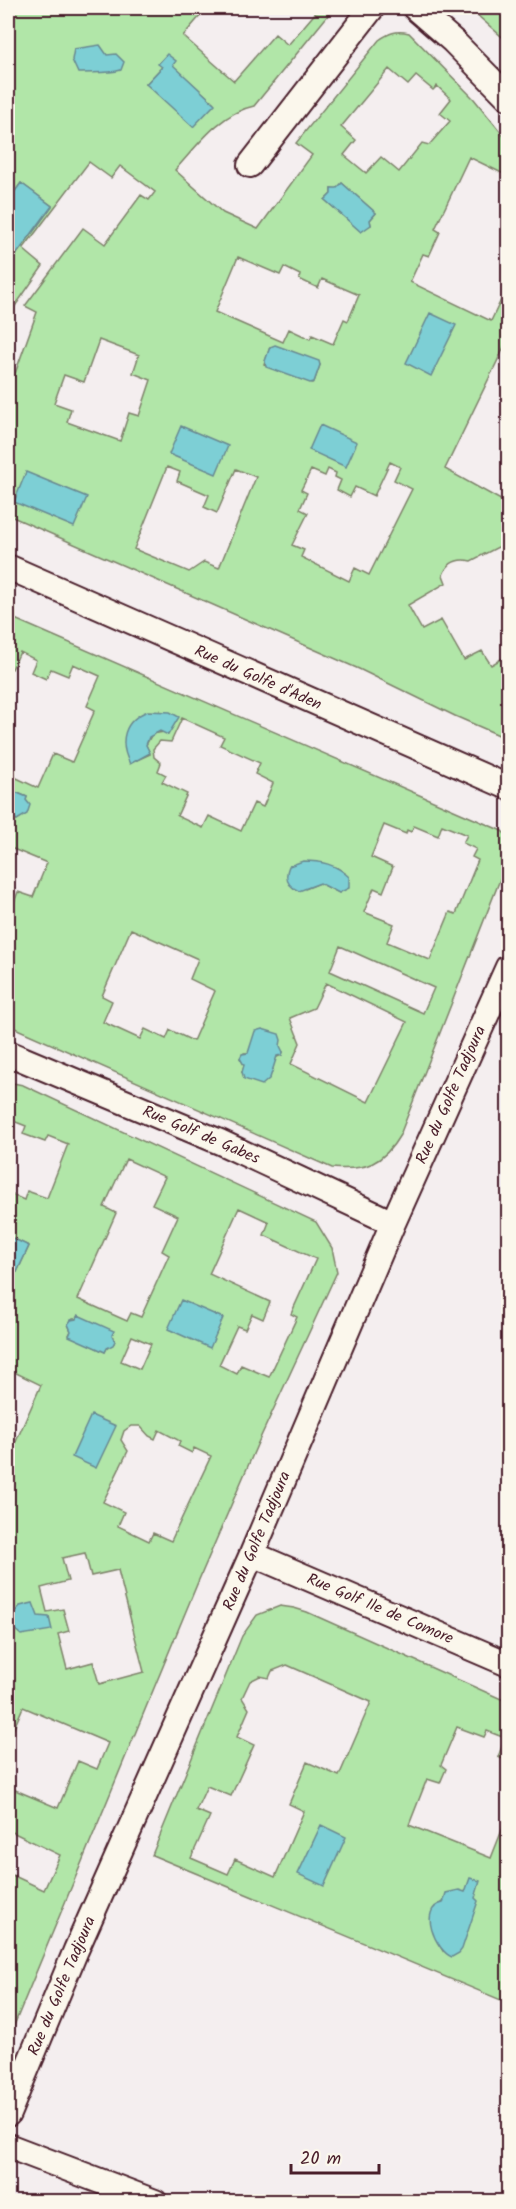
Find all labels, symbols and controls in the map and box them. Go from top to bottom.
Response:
street label: Rue du Golfe d'Aden [190,639,326,717]
street label: Rue du Golfe Tadjoura [409,1022,493,1168]
street label: Rue Golf de Gabes [138,1099,264,1171]
street label: Rue du Golfe Tadjoura [216,1467,298,1615]
street label: Rue Golf Ile de Comore [303,1567,457,1651]
street label: Rue du Golfe Tadjoura [21,1912,103,2060]
scale bar [291,2137,380,2175]
text: 20 m [300,2145,341,2174]

